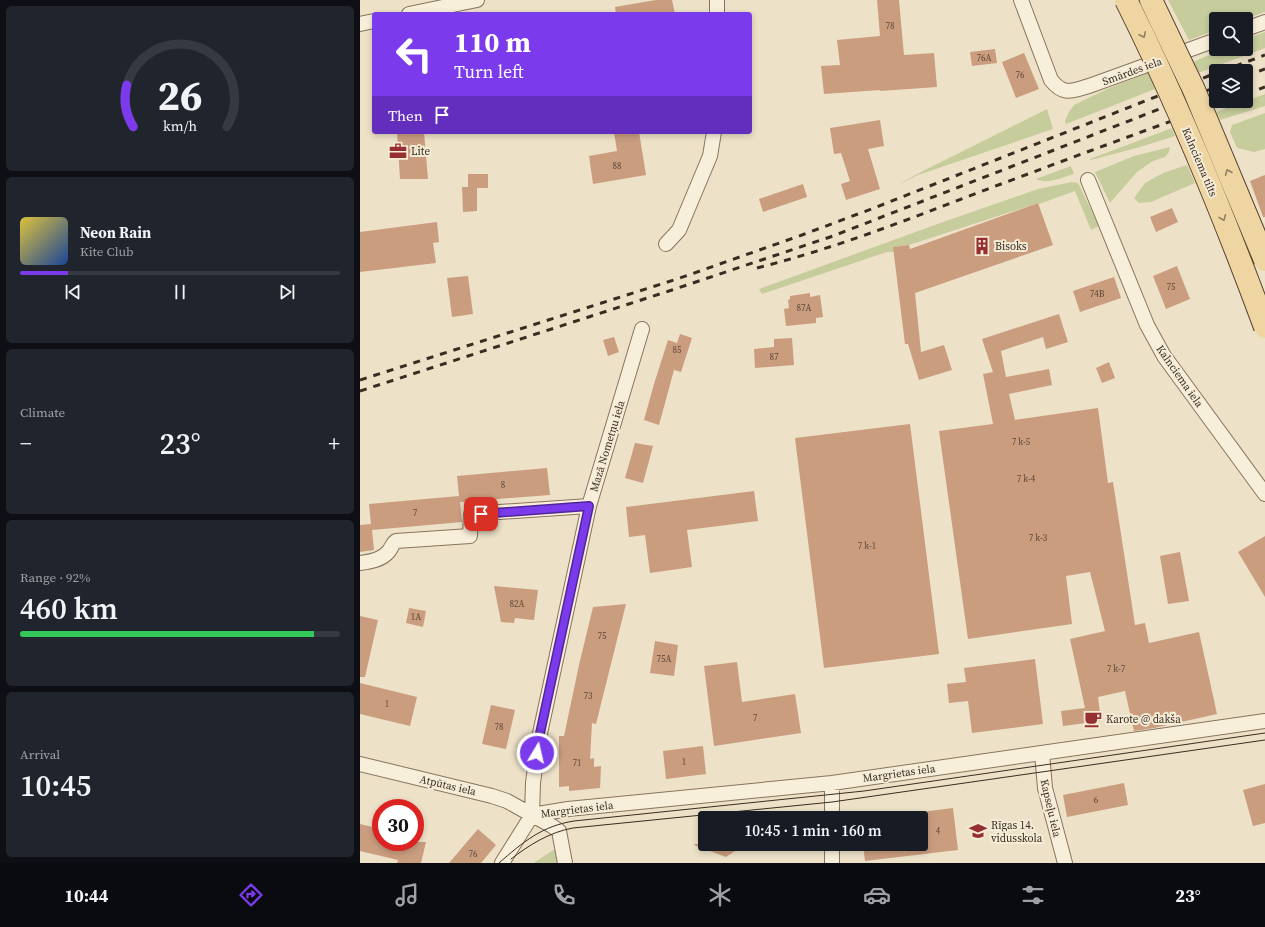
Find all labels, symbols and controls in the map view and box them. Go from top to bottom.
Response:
map controls [1209,12,1253,108]
button: search [1209,12,1253,56]
house number: 78 [885,20,895,32]
text: 110 m [454,23,531,61]
icon: left [388,28,440,80]
one-way arrow [1138,31,1146,38]
house number: 76A [977,52,992,64]
street label: Smārdes iela [1100,54,1164,89]
text: Turn left [454,59,524,84]
button: layers [1209,64,1253,108]
text: 26 [157,67,203,124]
house number: 76 [1015,69,1025,81]
icon: arrive [431,104,453,126]
text: Then [388,105,423,126]
text: km/h [163,115,197,135]
street label: Kalnciema tilts [1178,125,1221,199]
office icon: Lite [388,141,408,161]
place label: Lite [411,144,430,159]
house number: 88 [612,160,622,172]
one-way arrow [1225,169,1233,176]
one-way arrow [1219,215,1227,222]
text: Neon Rain [80,222,151,243]
building icon: Bisoks [972,236,992,256]
place label: Bisoks [995,239,1027,254]
text: Kite Club [80,243,133,260]
icon: previous [62,281,84,303]
icon: pause [169,281,191,303]
icon: next [276,281,298,303]
house number: 75 [1166,281,1176,293]
house number: 74B [1090,288,1105,300]
house number: 87A [797,302,812,314]
street label: Kalnciema iela [1153,342,1207,411]
house number: 85 [672,344,682,356]
house number: 87 [769,351,779,363]
street label: Mazā Nometņu iela [586,398,629,494]
text: Climate [20,404,65,421]
text: 23° [159,423,201,464]
text: − [20,428,32,458]
text: + [328,428,340,458]
house number: 7 k-5 [1012,436,1031,448]
house number: 7 k-4 [1017,473,1036,485]
house number: 8 [501,479,506,491]
pin [464,497,498,531]
icon: arrive [470,503,492,525]
house number: 7 [413,507,418,519]
house number: 7 k-3 [1029,532,1048,544]
house number: 7 k-1 [858,540,876,552]
text: Range · 92% [20,569,91,586]
text: 460 km [20,588,118,629]
house number: 82A [510,598,525,610]
house number: 1A [411,611,421,623]
house number: 75 [597,630,607,642]
house number: 75A [657,653,672,665]
house number: 7 k-7 [1107,663,1126,675]
house number: 73 [583,690,593,702]
house number: 1 [385,698,389,710]
cafe icon: Karote @ dakša [1083,709,1103,729]
house number: 7 [753,712,758,724]
place label: Karote @ dakša [1106,712,1181,727]
house number: 78 [494,721,504,733]
position arrow [516,732,558,774]
text: Arrival [20,746,60,763]
house number: 1 [682,756,686,768]
house number: 71 [572,757,582,769]
street label: Margrietas iela [862,761,937,786]
text: 10:45 [20,765,91,806]
street label: Atpūtas iela [418,772,478,799]
street label: Kapseļu iela [1037,778,1065,839]
house number: 6 [1094,794,1099,806]
street label: Margrietas iela [540,798,615,821]
speed limit sign: 30 [372,799,424,851]
place label: Rīgas 14. vidusskola [991,818,1043,846]
text: 10:45 · 1 min · 160 m [745,820,881,841]
school or university icon: Rīgas 14. vidusskola [968,821,988,841]
house number: 4 [936,825,941,837]
house number: 76 [468,848,478,860]
icon: directions [237,881,265,909]
icon: music [393,881,421,909]
icon: phone [550,881,578,909]
icon: climate [706,881,734,909]
icon: car [863,881,891,909]
icon: filters [1019,881,1047,909]
text: 10:44 [64,883,109,908]
text: 23° [1175,883,1201,908]

